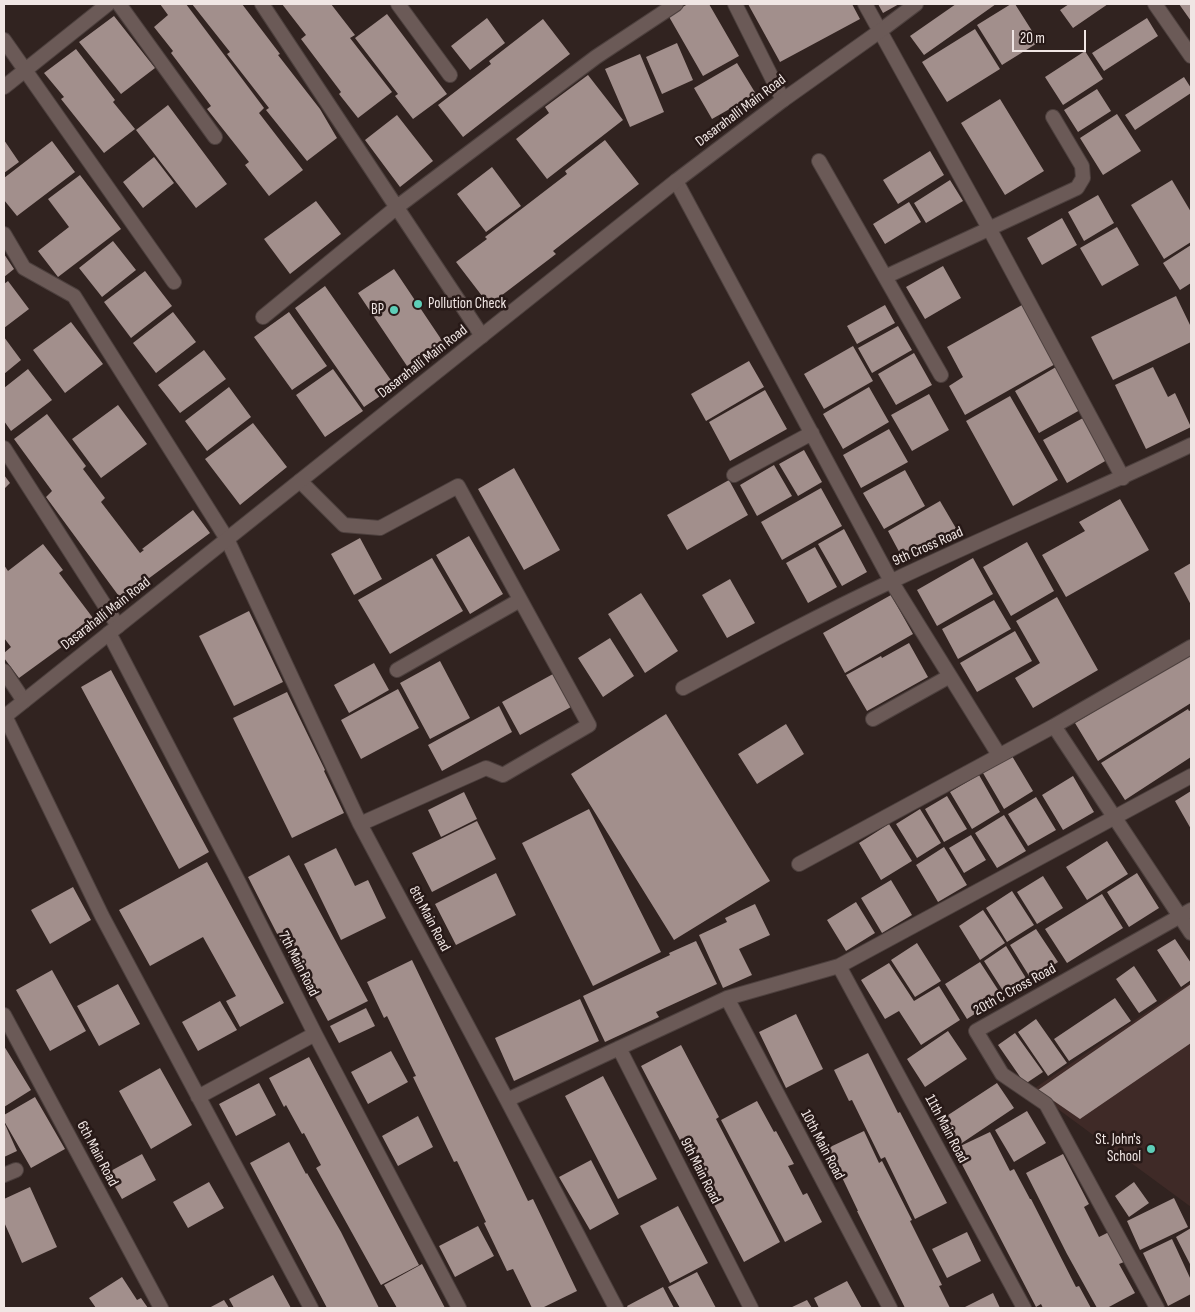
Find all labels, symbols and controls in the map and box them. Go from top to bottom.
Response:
scale bar [1015,20,1089,52]
text: 20 m [1020,29,1045,48]
street label: Dasarahalli Main Road [692,71,790,151]
place label: Pollution Check [428,295,506,313]
marker: Pollution Check [412,298,424,310]
place label: BP [371,301,384,319]
marker: BP [388,304,400,316]
street label: Dasarahalli Main Road [375,322,471,402]
street label: 9th Cross Road [890,523,966,571]
street label: Dasarahalli Main Road [58,574,154,654]
street label: 8th Main Road [404,883,454,955]
street label: 7th Main Road [274,928,322,1000]
street label: 20th C Cross Road [971,960,1059,1020]
street label: 11th Main Road [920,1092,972,1166]
street label: 10th Main Road [796,1107,848,1183]
street label: 6th Main Road [72,1118,122,1190]
place label: St. John's School [1095,1131,1141,1166]
street label: 9th Main Road [676,1135,724,1207]
marker: St. John's School [1145,1143,1157,1155]

